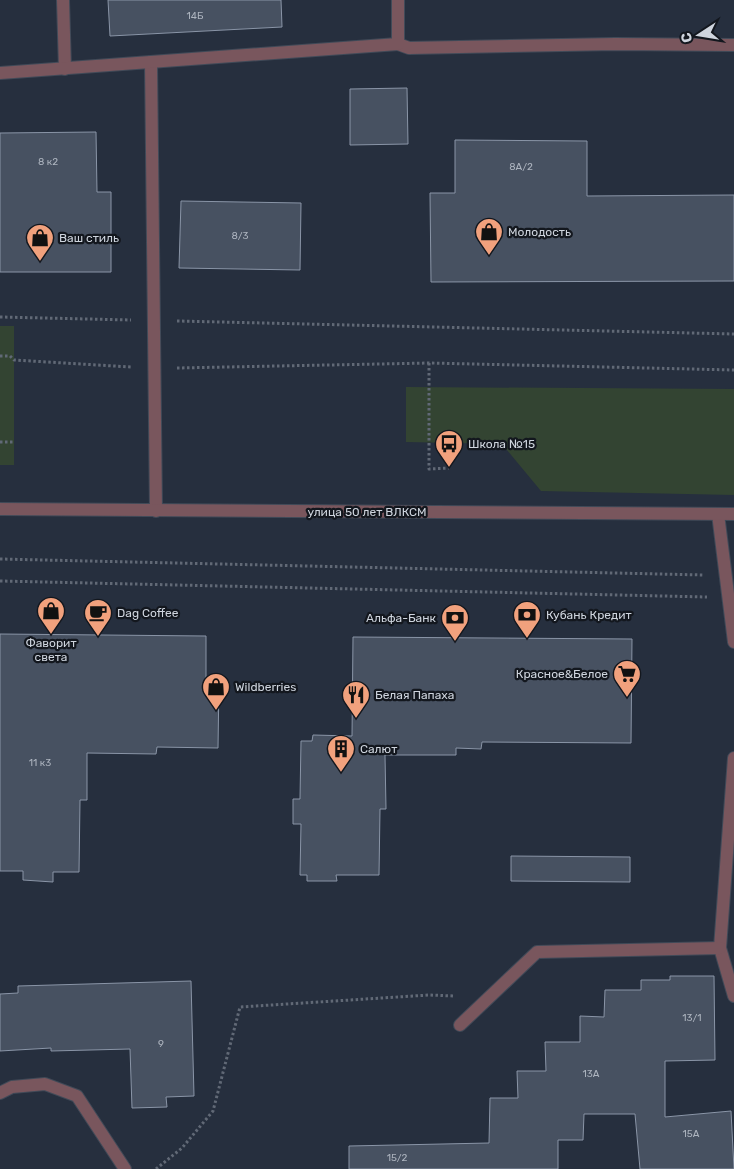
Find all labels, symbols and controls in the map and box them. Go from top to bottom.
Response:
house number: 14Б [187,10,204,22]
north arrow [674,10,724,60]
text: С [677,31,696,44]
house number: 8 к2 [38,156,58,168]
house number: 8А/2 [509,161,533,173]
shop icon: Молодость [474,217,504,256]
shop icon: Ваш стиль [25,223,55,262]
place label: Молодость [508,225,571,239]
house number: 8/3 [231,230,249,242]
place label: Ваш стиль [59,231,119,245]
bus stop icon: Школа №15 [434,429,464,468]
place label: Школа №15 [468,437,535,451]
street label: улица 50 лет ВЛКСМ [307,505,427,519]
shop icon: Фаворит света [36,596,66,635]
cafe icon: Dag Coffee [83,598,113,637]
bank icon: Кубань Кредит [512,600,542,639]
bank icon: Альфа-Банк [440,603,470,642]
place label: Dag Coffee [117,606,179,620]
place label: Кубань Кредит [546,608,632,622]
place label: Альфа-Банк [366,611,437,625]
place label: Фаворит света [25,636,77,664]
supermarket icon: Красное&Белое [612,659,642,698]
place label: Красное&Белое [516,667,608,681]
shop icon: Wildberries [201,672,231,711]
place label: Wildberries [235,680,296,694]
restaurant icon: Белая Папаха [341,680,371,719]
place label: Белая Папаха [375,688,454,702]
building icon: Салют [326,734,356,773]
place label: Салют [360,742,397,756]
house number: 11 к3 [29,757,51,769]
house number: 13/1 [682,1012,702,1024]
house number: 9 [158,1038,164,1050]
house number: 13А [583,1068,600,1080]
house number: 15А [683,1128,700,1140]
house number: 15/2 [387,1152,407,1164]

